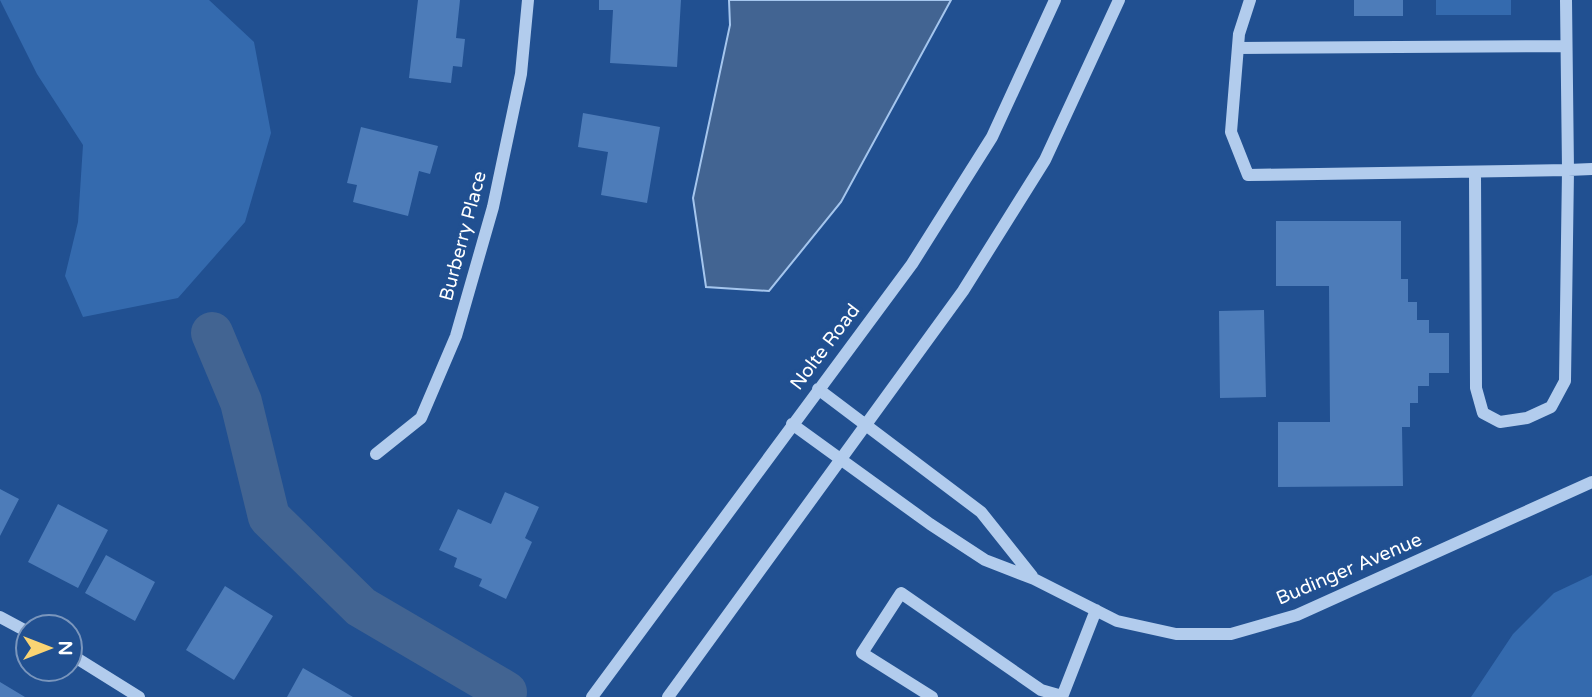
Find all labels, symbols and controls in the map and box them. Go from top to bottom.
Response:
street label: Burberry Place [435,169,491,303]
street label: Nolte Road [786,300,864,394]
street label: Budinger Avenue [1273,528,1425,610]
north arrow [14,613,84,683]
text: N [54,640,76,656]

